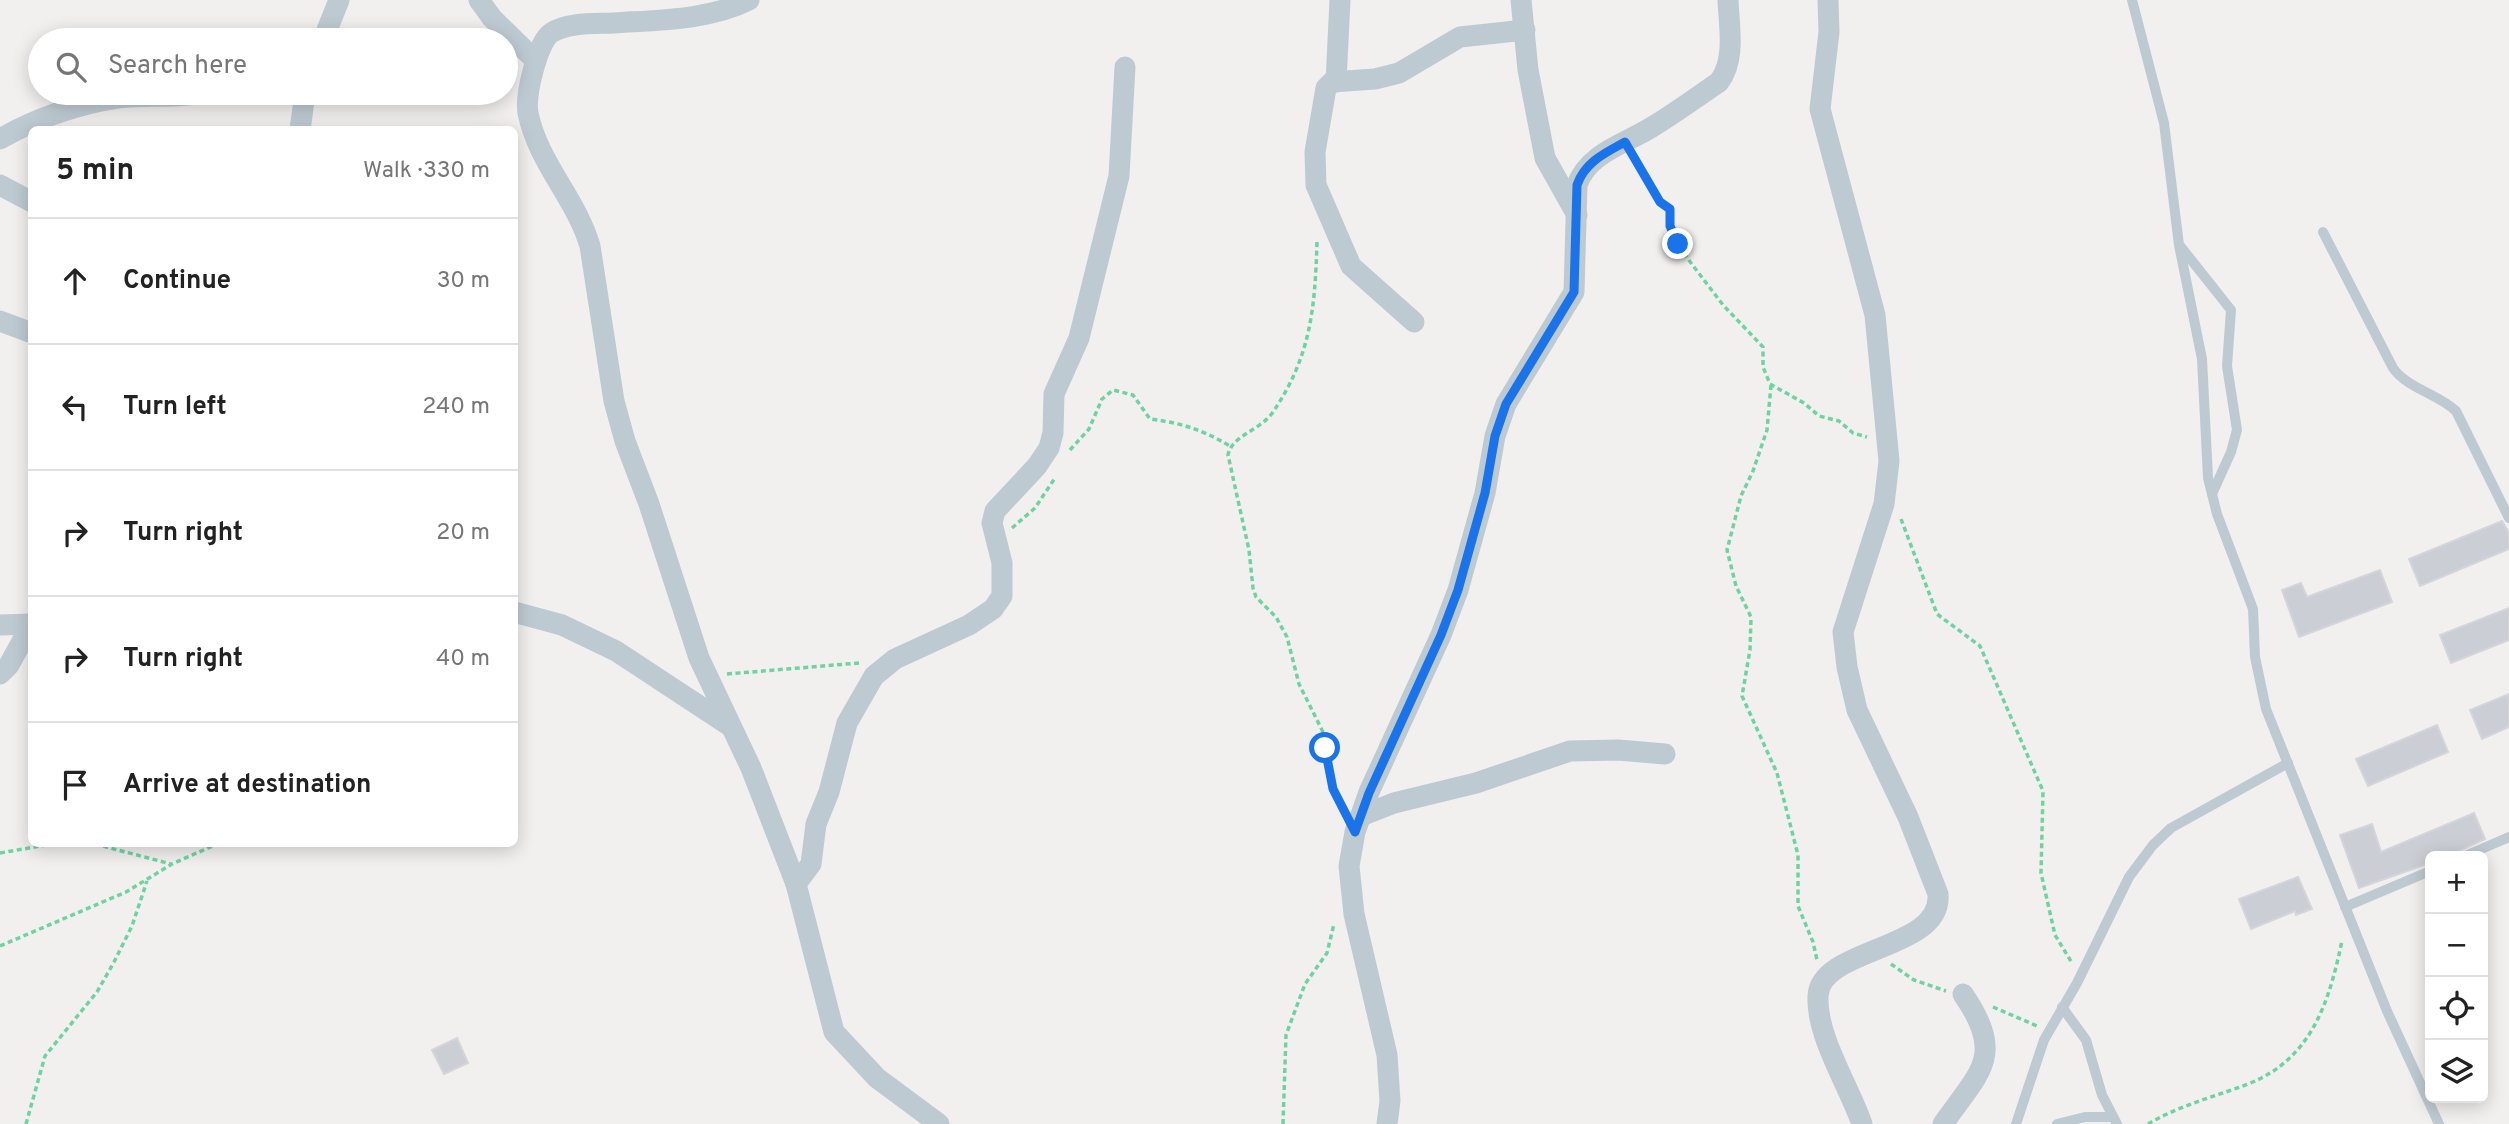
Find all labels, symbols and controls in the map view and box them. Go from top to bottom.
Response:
search box [28,28,518,105]
icon: search [52,48,90,86]
text: Search here [108,50,247,83]
text: 5 min [56,153,134,190]
text: Walk · 330 m [363,157,490,186]
route end [1662,228,1693,259]
icon: ahead [56,262,94,300]
text: Continue [123,265,231,298]
text: 30 m [437,267,490,296]
icon: left [56,388,94,426]
text: Turn left [123,391,227,424]
text: 240 m [422,393,490,422]
icon: right [56,514,94,552]
text: Turn right [123,517,243,550]
text: 20 m [436,519,490,548]
icon: right [56,640,94,678]
text: Turn right [123,643,243,676]
text: 40 m [436,645,490,674]
route start [1309,732,1340,763]
icon: arrive [56,766,94,804]
text: Arrive at destination [123,769,371,802]
map controls [2425,851,2488,1103]
button: + [2425,851,2488,914]
button: − [2425,914,2488,977]
button: locate [2425,977,2488,1040]
button: layers [2425,1040,2488,1103]

